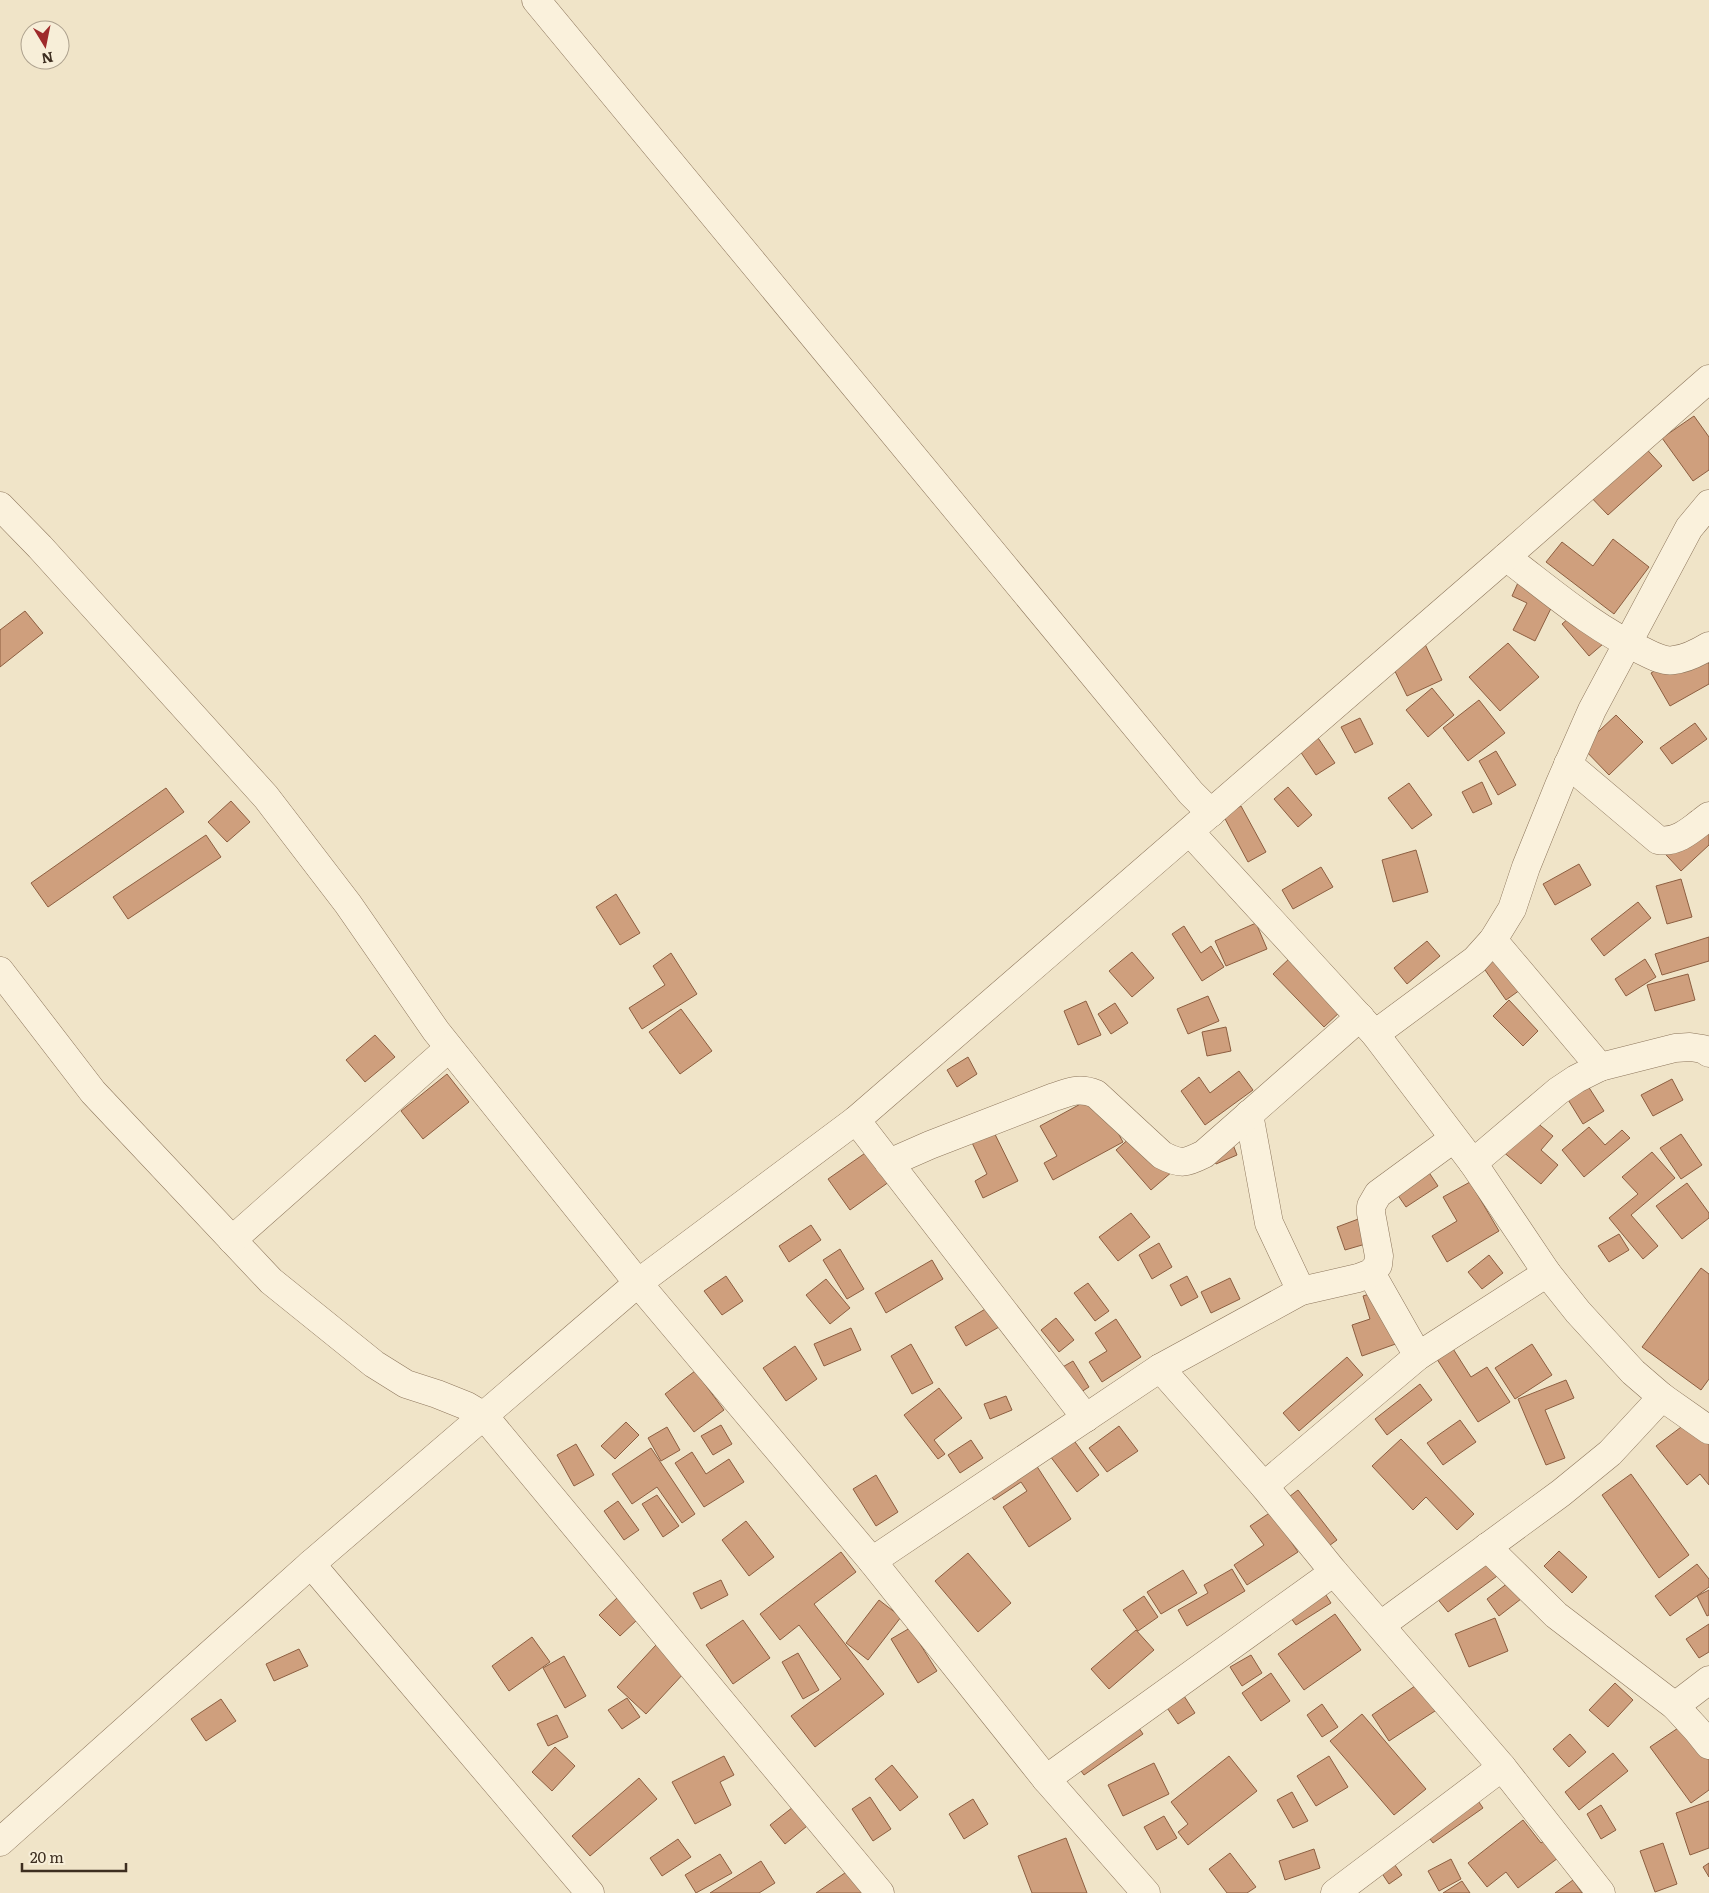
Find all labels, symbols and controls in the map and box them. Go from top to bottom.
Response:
north arrow [20,20,70,70]
text: N [40,48,55,70]
scale bar [22,1840,126,1872]
text: 20 m [30,1845,64,1868]

